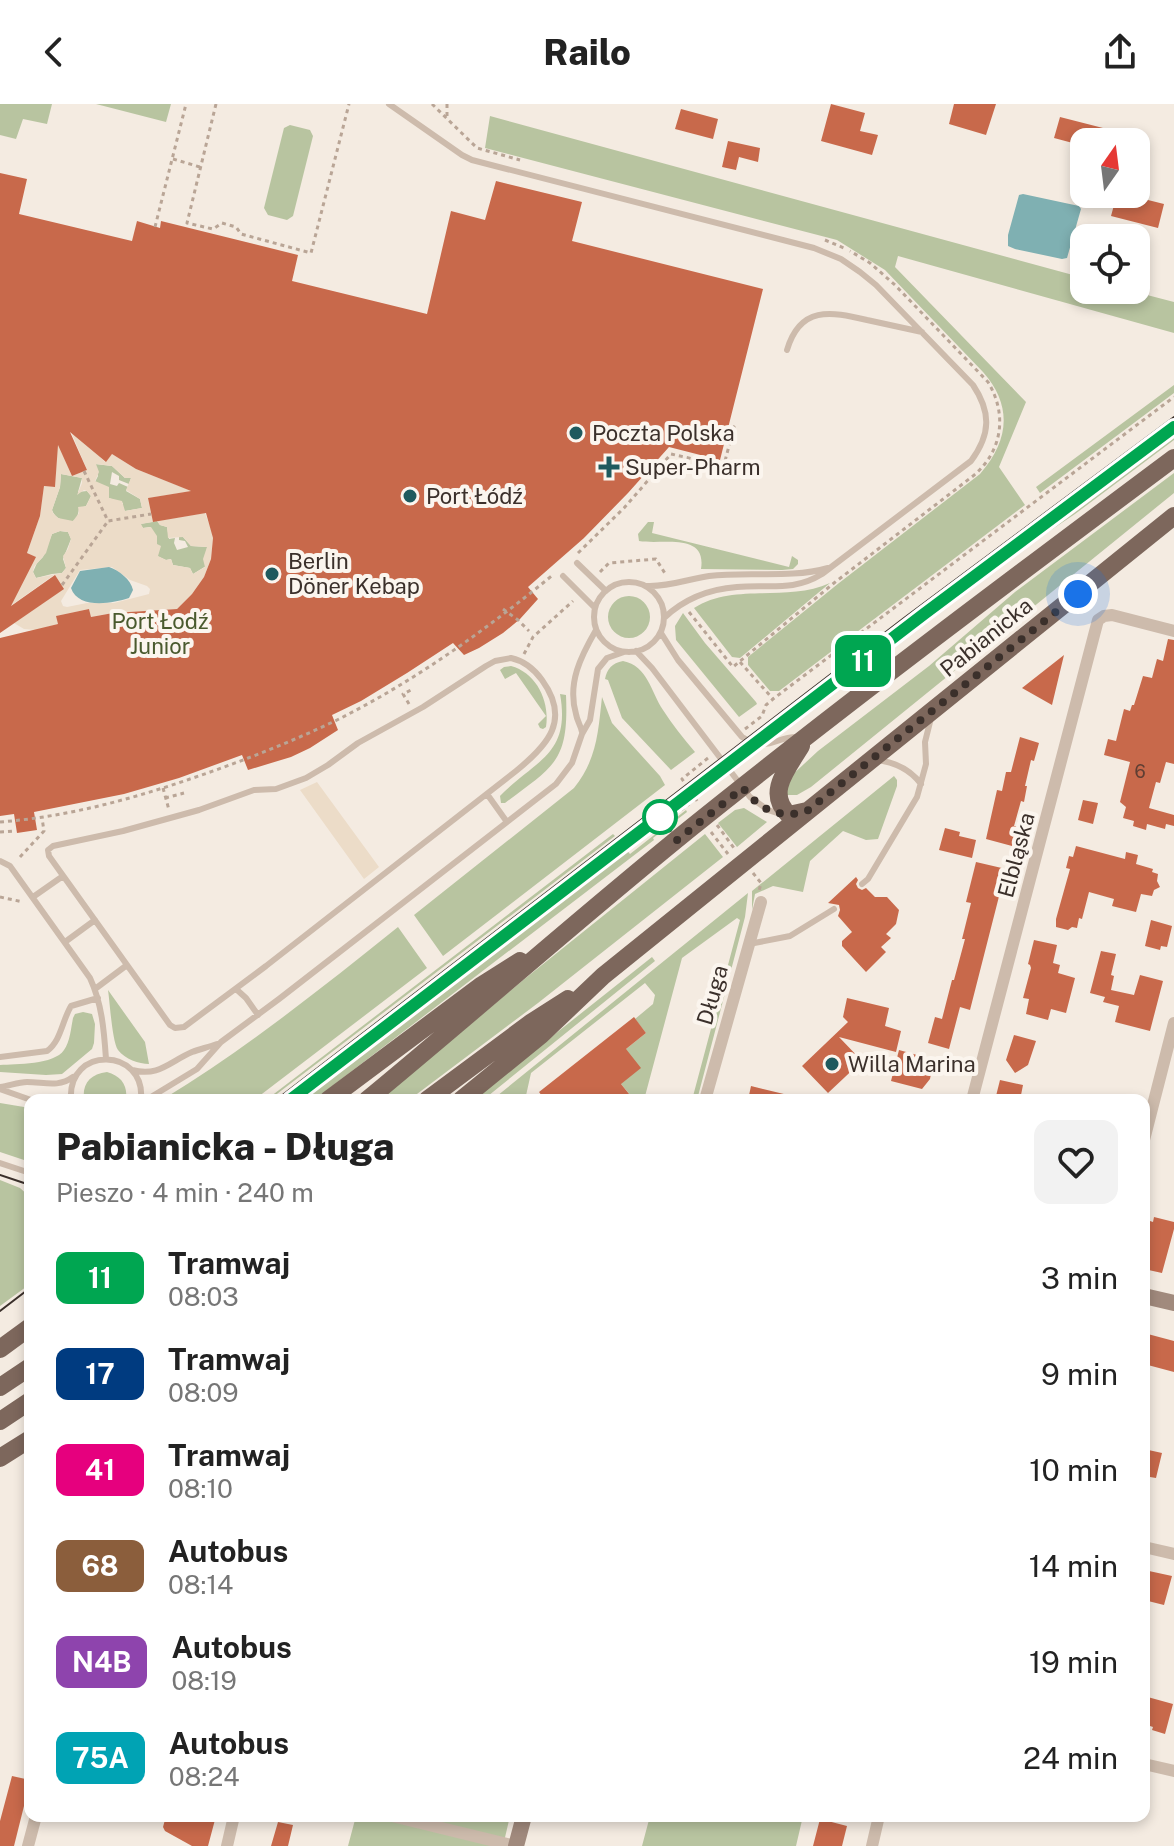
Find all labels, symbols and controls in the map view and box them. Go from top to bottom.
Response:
icon: back [32,30,76,74]
icon: share [1098,30,1142,74]
text: Railo [543,31,631,73]
north arrow [1070,128,1150,208]
map controls [1070,128,1150,304]
button: locate [1070,224,1150,304]
place label: Poczta Polska [592,420,735,446]
marker: Poczta Polska [567,424,585,442]
place label: Super-Pharm [625,454,761,480]
marker: Super-Pharm [600,458,618,476]
place label: Port Łódź [426,483,523,509]
marker: Port Łódź [401,487,419,505]
place label: Berlin Döner Kebap [288,548,420,599]
marker: Berlin Döner Kebap [263,565,281,583]
your location [1058,574,1098,614]
street label: Pabianicka [935,592,1037,682]
park label: Port Łodź Junior [112,608,208,659]
line badge: 11 [827,635,899,687]
text: 11 [851,644,875,677]
house number: 6 [1134,761,1146,782]
unlabelled marker [643,800,677,834]
street label: Elbląska [992,810,1040,900]
street label: Długa [691,962,733,1028]
place label: Willa Marina [848,1051,976,1077]
marker: Willa Marina [823,1055,841,1073]
button: heart [1034,1120,1118,1204]
text: Pabianicka - Długa [56,1124,395,1169]
text: Pieszo · 4 min · 240 m [56,1177,314,1208]
text: Tramwaj [168,1245,290,1281]
text: 3 min [1041,1260,1118,1296]
text: 11 [88,1261,112,1294]
text: 08:03 [168,1281,239,1312]
text: Tramwaj [168,1341,290,1377]
text: 9 min [1041,1356,1118,1392]
text: 17 [85,1357,115,1390]
text: 08:09 [168,1377,238,1408]
text: Tramwaj [168,1437,290,1473]
text: 10 min [1029,1452,1118,1488]
text: 41 [85,1453,115,1486]
text: 08:10 [168,1473,233,1504]
text: Autobus [168,1533,288,1569]
text: 14 min [1029,1548,1118,1584]
text: 68 [81,1549,119,1582]
text: 08:14 [168,1569,233,1600]
text: Autobus [171,1629,292,1665]
text: 19 min [1029,1644,1118,1680]
text: N4B [72,1645,131,1678]
text: 08:19 [171,1665,237,1696]
text: Autobus [169,1725,289,1761]
text: 24 min [1023,1740,1118,1776]
text: 75A [72,1741,129,1774]
text: 08:24 [169,1761,240,1792]

